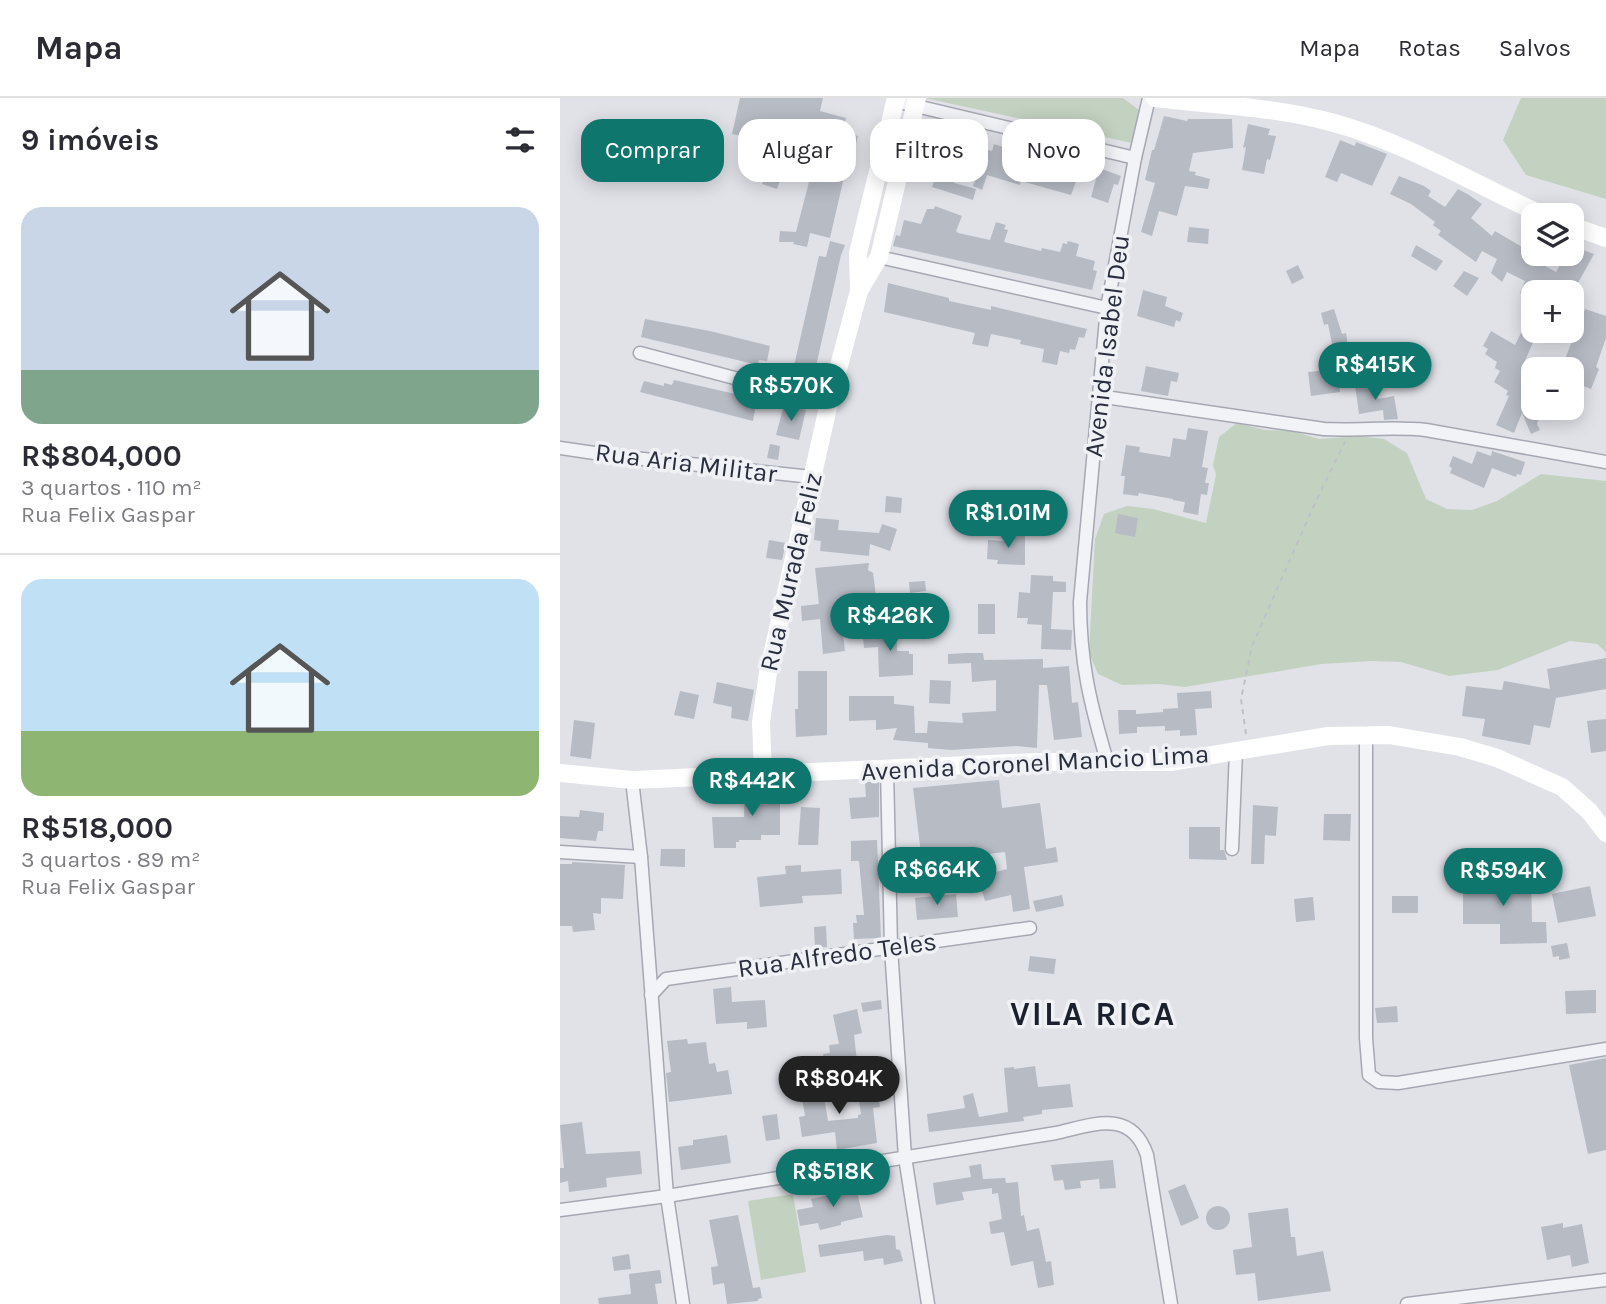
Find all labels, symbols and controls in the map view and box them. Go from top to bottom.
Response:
text: Mapa [35,29,123,67]
text: Mapa [1299,34,1360,62]
text: Rotas [1398,34,1461,62]
text: Salvos [1499,34,1571,62]
chip: Comprar [581,119,724,182]
chip: Alugar [738,119,856,182]
chip: Filtros [870,119,988,182]
chip: Novo [1002,119,1105,182]
icon: filters [501,121,539,159]
text: 9 imóveis [21,122,159,158]
map controls [1521,203,1584,420]
button: layers [1521,203,1584,266]
street label: Avenida Isabel Deu [1078,233,1136,459]
icon: home [217,253,343,379]
button: + [1521,280,1584,343]
pin: R$415K [1318,342,1432,402]
text: R$415K [1335,351,1415,378]
button: − [1521,357,1584,420]
pin: R$570K [734,364,848,423]
text: R$570K [748,372,834,399]
street label: Rua Aria Militar [593,436,779,490]
text: R$804,000 [21,438,182,474]
street label: Rua Murada Feliz [753,470,829,674]
text: 3 quartos · 110 m² [21,474,202,501]
pin: R$1.01M [943,490,1073,550]
text: R$1.01M [965,499,1051,526]
text: Rua Felix Gaspar [21,501,195,528]
pin: R$426K [833,594,947,653]
text: R$426K [846,602,934,629]
icon: home [217,625,343,751]
street label: Avenida Coronel Mancio Lima [860,738,1210,788]
pin: R$442K [695,758,809,818]
text: R$442K [709,767,795,794]
text: R$518,000 [21,810,173,846]
text: 3 quartos · 89 m² [21,846,200,873]
pin: R$664K [880,848,994,907]
pin: R$594K [1446,848,1560,908]
text: R$664K [893,856,981,883]
text: R$594K [1460,857,1546,884]
text: Rua Felix Gaspar [21,873,195,900]
street label: Rua Alfredo Teles [736,926,938,984]
district label: VILA RICA [1010,995,1176,1033]
pin: R$804K [782,1056,896,1116]
text: R$804K [795,1065,883,1092]
pin: R$518K [776,1150,890,1209]
text: R$518K [792,1158,874,1185]

